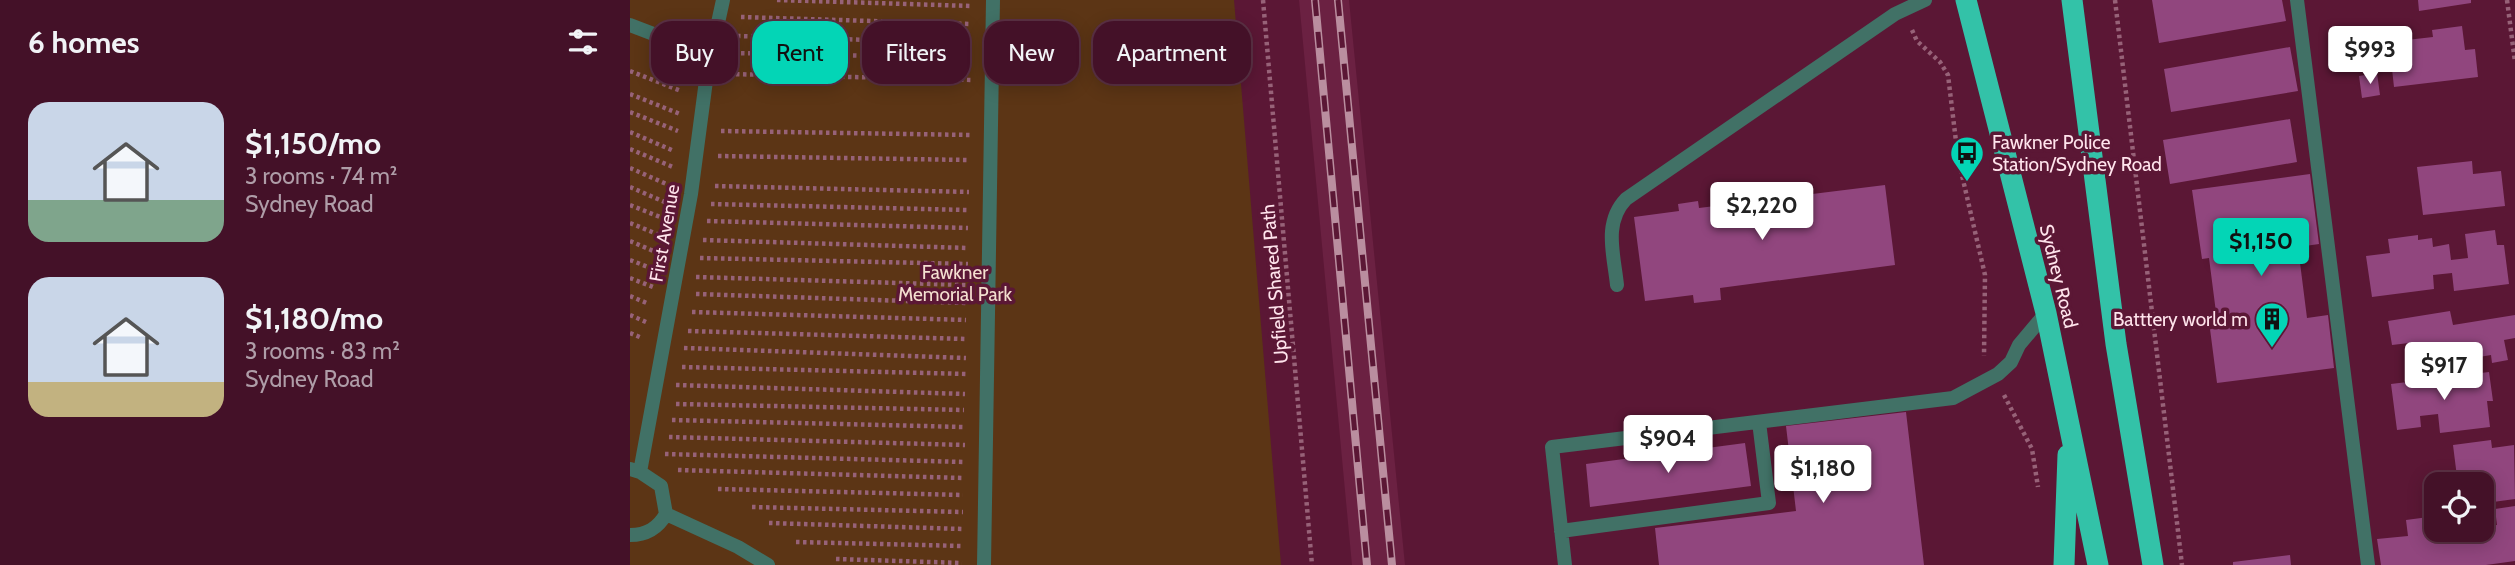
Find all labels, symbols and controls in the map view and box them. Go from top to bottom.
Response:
chip: Buy [651,21,738,84]
chip: Rent [752,21,848,84]
chip: Filters [862,21,970,84]
chip: New [984,21,1079,84]
chip: Apartment [1093,21,1251,84]
icon: filters [564,23,602,61]
text: 6 homes [28,24,139,61]
pin: $993 [2329,27,2411,86]
text: $993 [2344,35,2396,63]
text: $1,150/mo [245,125,381,162]
icon: home [84,130,168,214]
place label: Fawkner Police Station/Sydney Road [1992,131,2162,176]
bus stop icon: Fawkner Police Station/Sydney Road [1948,134,1986,183]
text: 3 rooms · 74 m² [245,162,397,190]
street label: First Avenue [645,182,684,284]
pin: $2,220 [1705,182,1819,242]
text: Sydney Road [245,190,373,218]
text: $2,220 [1726,191,1798,219]
street label: Upfield Shared Path [1256,203,1293,365]
pin: $1,150 [2204,218,2318,278]
street label: Sydney Road [2035,222,2083,330]
text: $1,150 [2229,227,2293,255]
park label: Fawkner Memorial Park [898,261,1013,306]
text: $1,180/mo [245,300,383,337]
building icon: Batttery world m [2253,300,2291,349]
icon: home [84,305,168,389]
place label: Batttery world m [2113,308,2248,331]
text: 3 rooms · 83 m² [245,337,400,365]
pin: $917 [2403,342,2485,402]
text: $917 [2421,351,2467,379]
text: Sydney Road [245,365,373,393]
pin: $904 [1627,416,1709,475]
text: $904 [1640,424,1696,452]
pin: $1,180 [1766,446,1880,505]
text: $1,180 [1790,454,1856,482]
map controls [2424,472,2494,542]
button: locate [2424,472,2494,542]

